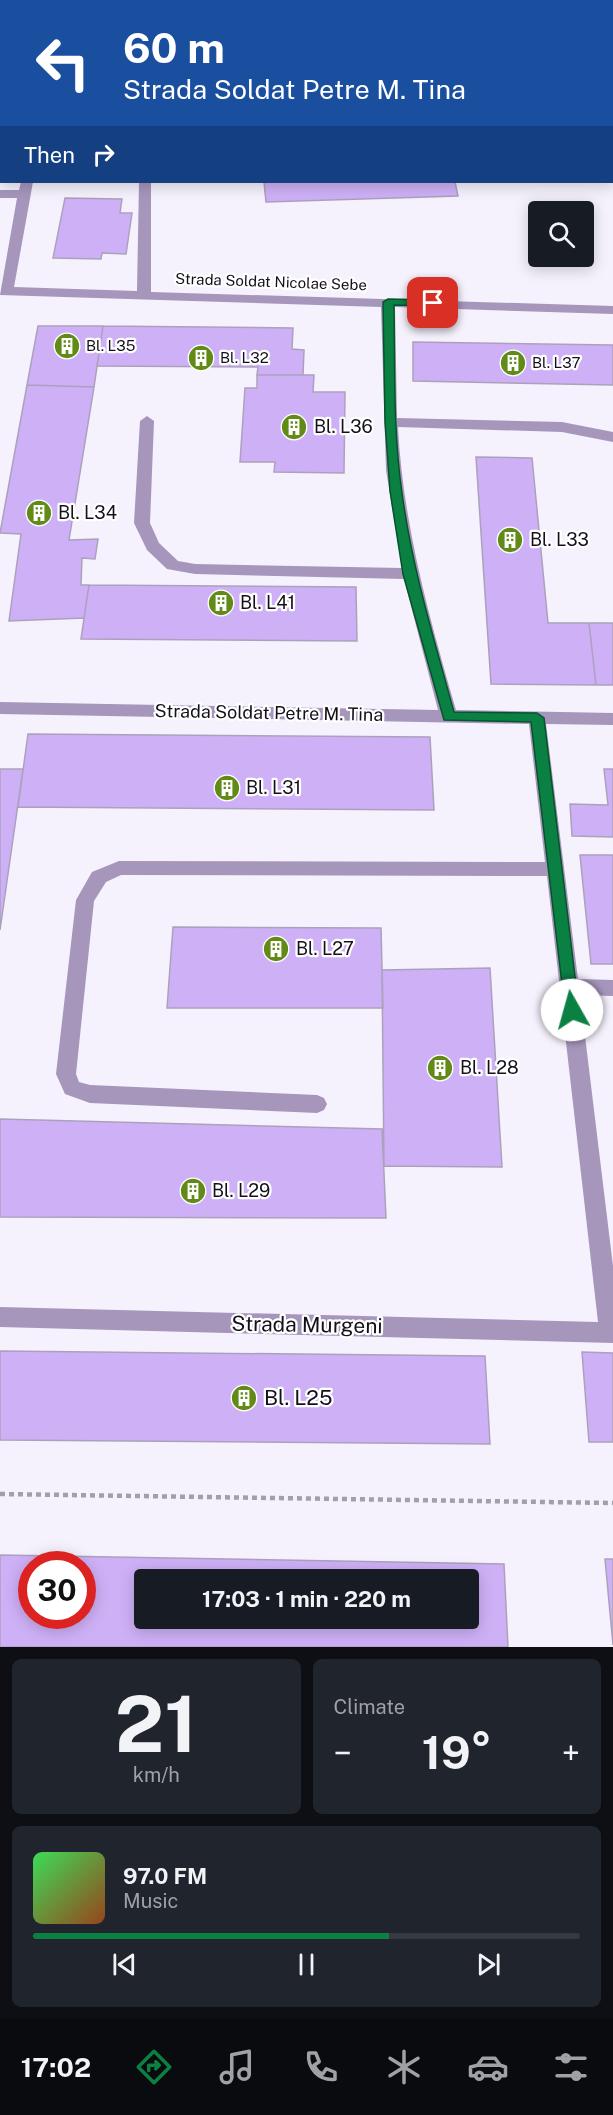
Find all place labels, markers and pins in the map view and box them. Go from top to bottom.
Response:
pin [407,277,458,328]
building icon: Bl. L35 [52,331,82,361]
place label: Bl. L35 [86,337,135,354]
building icon: Bl. L32 [186,343,216,373]
building icon: Bl. L37 [498,348,528,378]
place label: Bl. L32 [220,349,269,366]
place label: Bl. L37 [532,354,580,371]
building icon: Bl. L36 [279,412,309,442]
place label: Bl. L36 [314,416,373,437]
building icon: Bl. L34 [24,498,54,528]
place label: Bl. L34 [58,502,117,523]
building icon: Bl. L33 [495,525,525,555]
place label: Bl. L33 [530,529,589,550]
building icon: Bl. L41 [206,588,236,618]
place label: Bl. L41 [240,592,295,613]
building icon: Bl. L31 [212,773,242,803]
place label: Bl. L31 [246,777,301,798]
building icon: Bl. L27 [261,934,291,964]
place label: Bl. L27 [296,938,354,959]
building icon: Bl. L28 [425,1053,455,1083]
place label: Bl. L28 [460,1057,519,1078]
building icon: Bl. L29 [178,1176,208,1206]
place label: Bl. L29 [212,1180,270,1201]
building icon: Bl. L25 [229,1383,259,1413]
place label: Bl. L25 [264,1385,332,1410]

